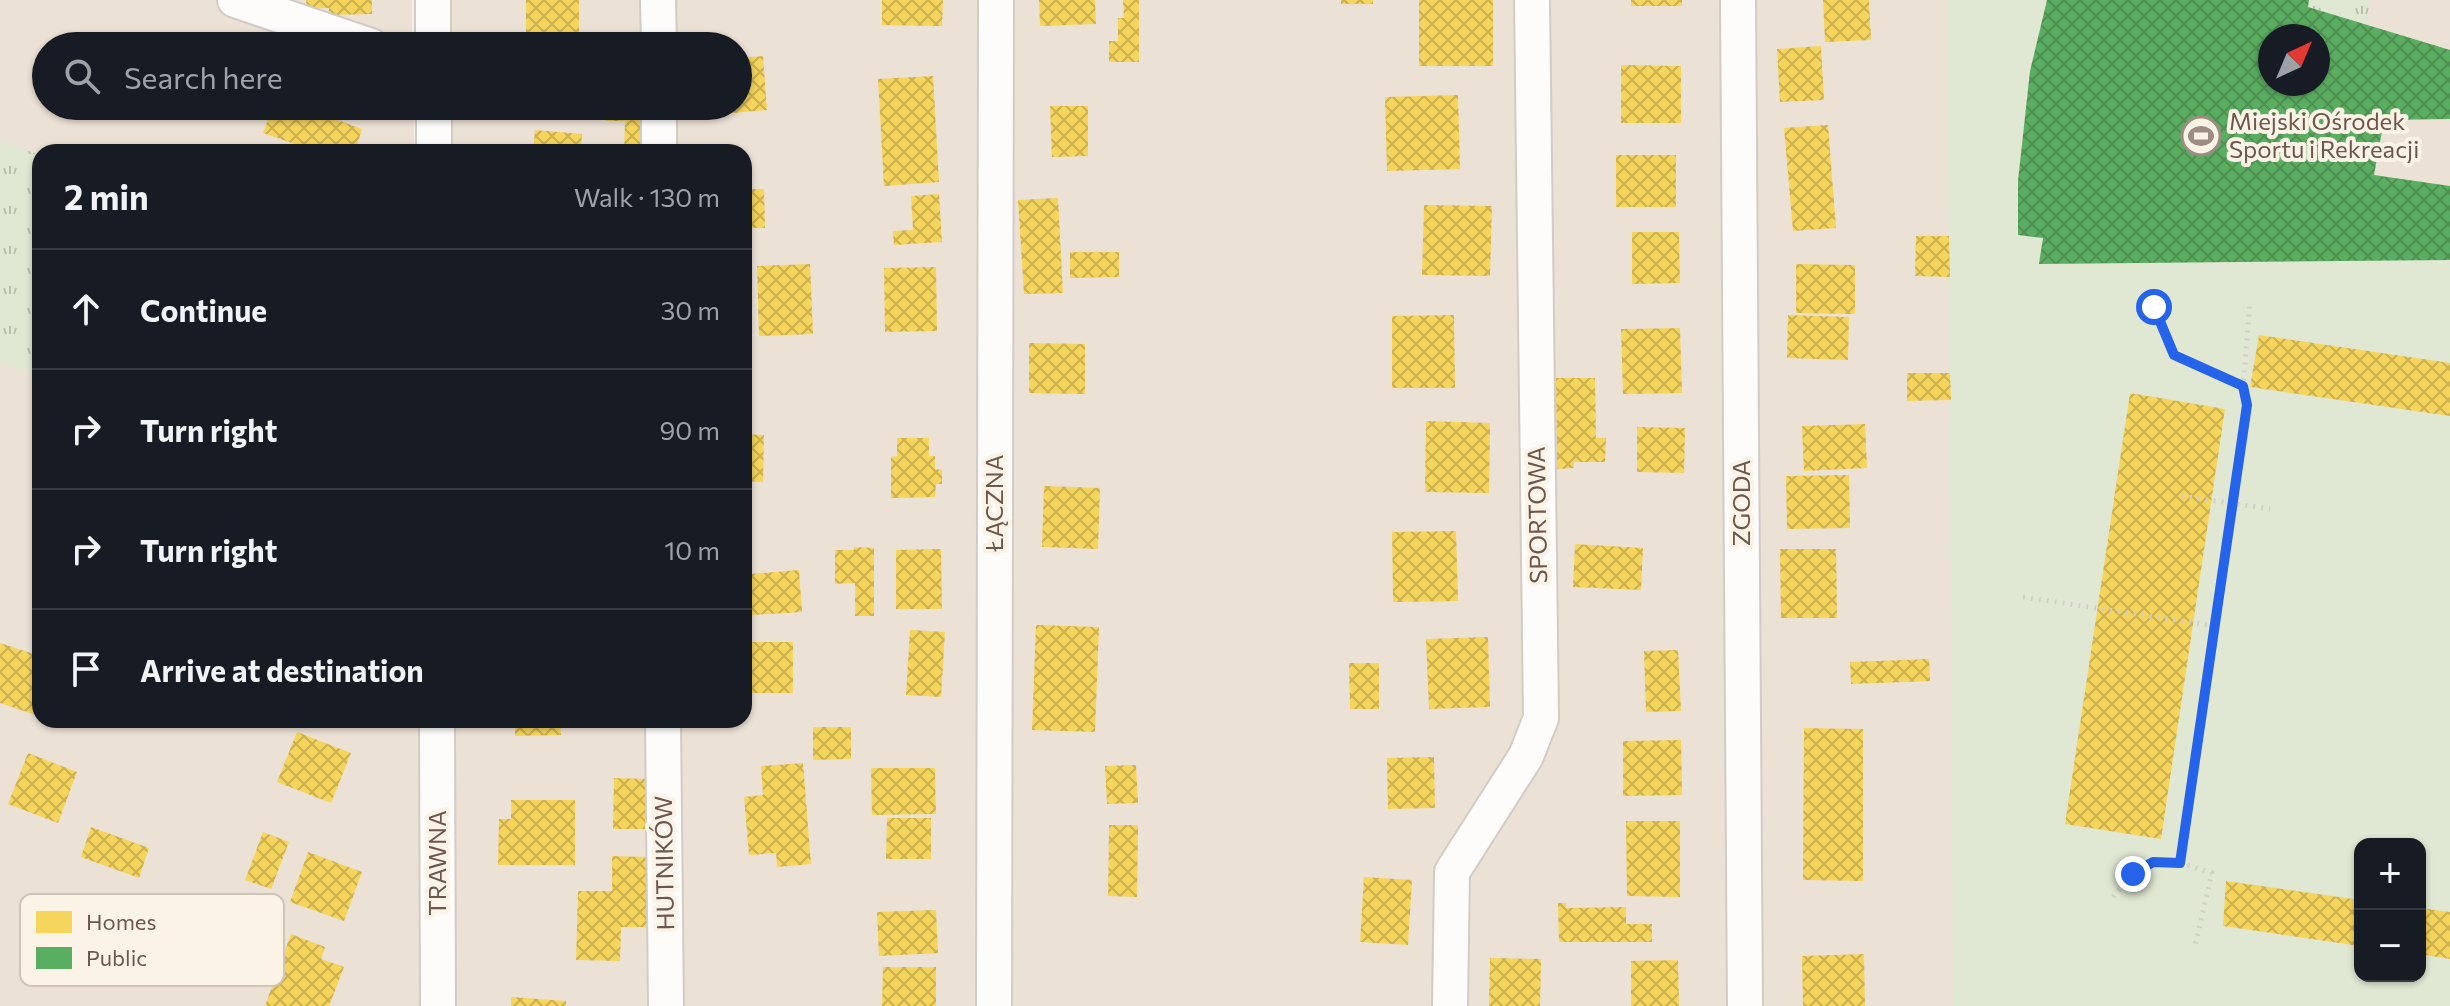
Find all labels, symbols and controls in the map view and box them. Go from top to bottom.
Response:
north arrow [2258,24,2330,96]
search box [32,32,752,120]
icon: search [60,54,104,98]
text: Search here [124,58,283,95]
place label: Miejski Ośrodek Sportu i Rekreacji [2229,106,2419,163]
sports icon: Miejski Ośrodek Sportu i Rekreacji [2180,115,2222,157]
text: 2 min [64,175,149,217]
text: Walk · 130 m [574,181,720,212]
icon: ahead [64,287,108,331]
route start [2136,289,2172,325]
text: Continue [140,291,267,328]
text: 30 m [661,294,720,325]
icon: right [64,407,108,451]
text: Turn right [140,411,277,448]
text: 90 m [660,414,720,445]
street label: SPORTOWA [1521,446,1552,584]
street label: ŁĄCZNA [979,455,1008,553]
street label: ZGODA [1726,460,1755,546]
icon: right [64,527,108,571]
text: Turn right [140,531,277,568]
text: 10 m [664,534,720,565]
icon: arrive [64,647,108,691]
text: Arrive at destination [140,651,424,688]
street label: HUTNIKÓW [648,795,679,931]
street label: TRAWNA [422,810,451,916]
map controls [2354,838,2426,982]
button: + [2354,838,2426,910]
route end [2115,856,2151,892]
legend [20,894,284,986]
text: Homes [86,908,156,935]
button: − [2354,910,2426,982]
text: Public [86,944,147,971]

